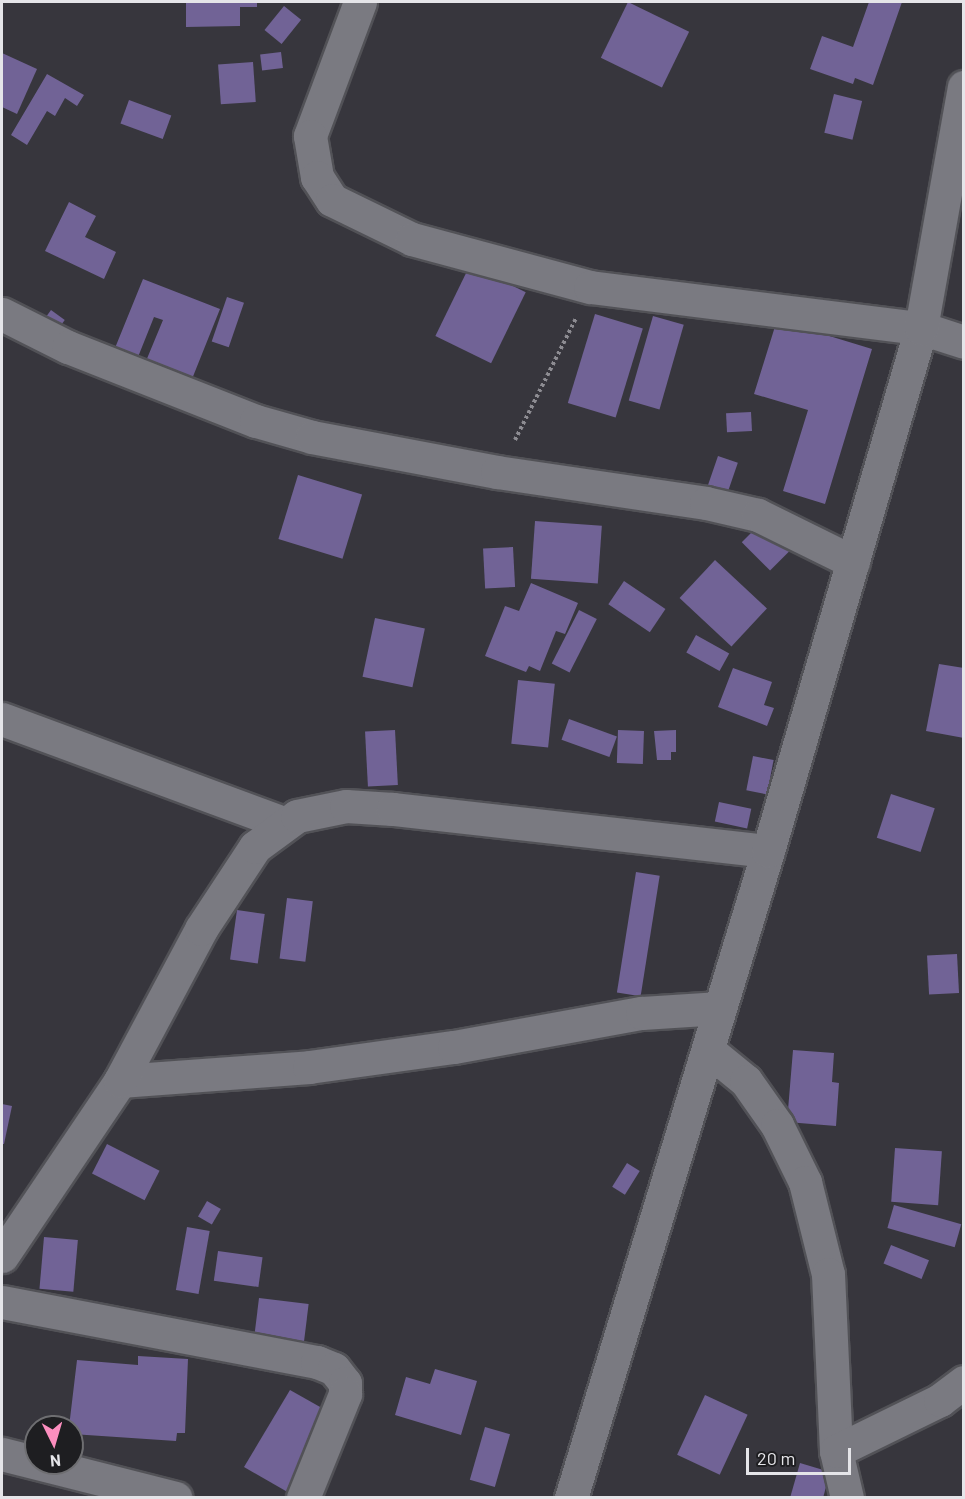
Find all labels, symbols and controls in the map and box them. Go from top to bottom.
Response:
north arrow [24,1415,84,1475]
scale bar [749,1436,854,1474]
text: 20 m [757,1447,795,1469]
text: N [49,1452,62,1471]

